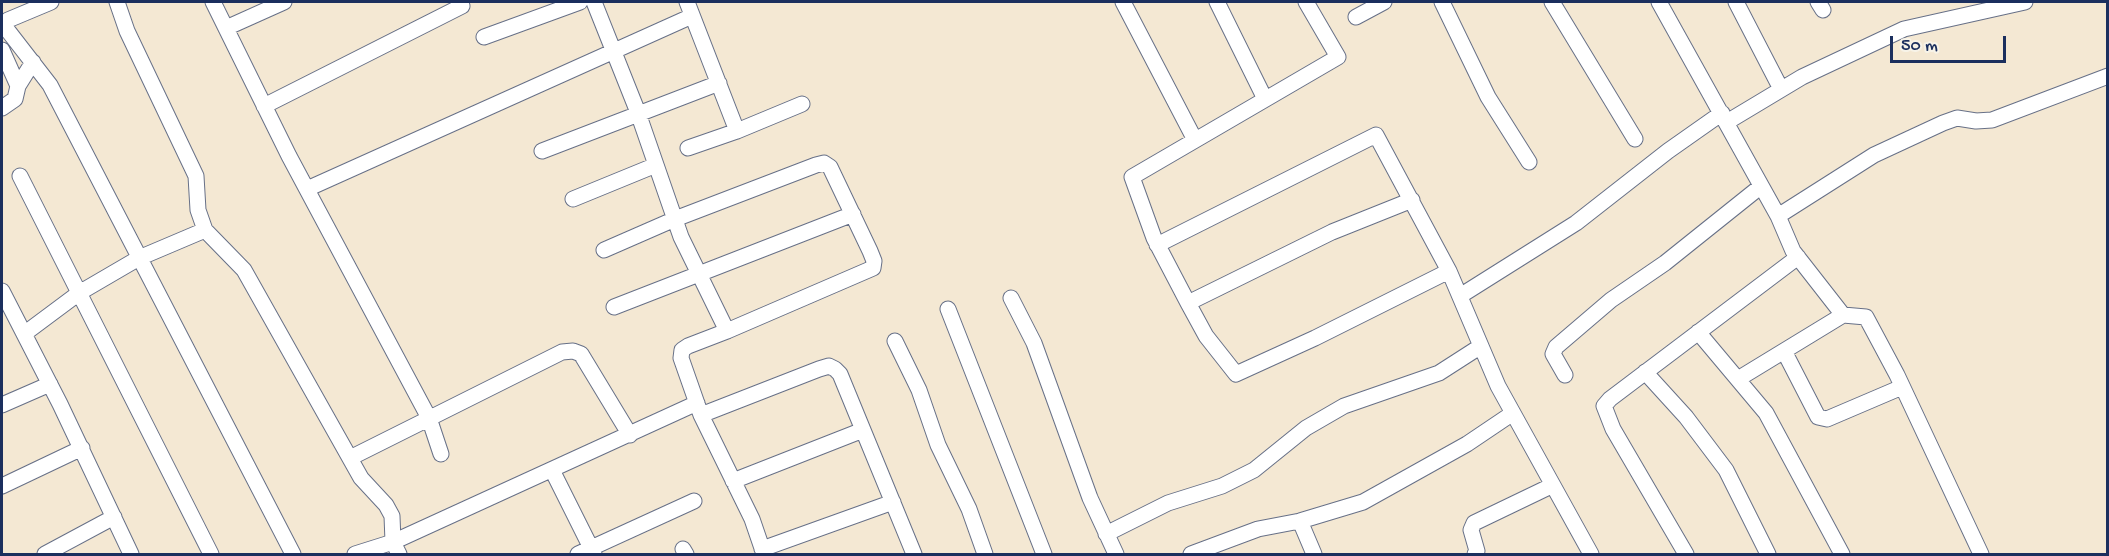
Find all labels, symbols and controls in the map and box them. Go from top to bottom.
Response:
scale bar [1893,24,2008,62]
text: 50 m [1901,36,1938,57]

